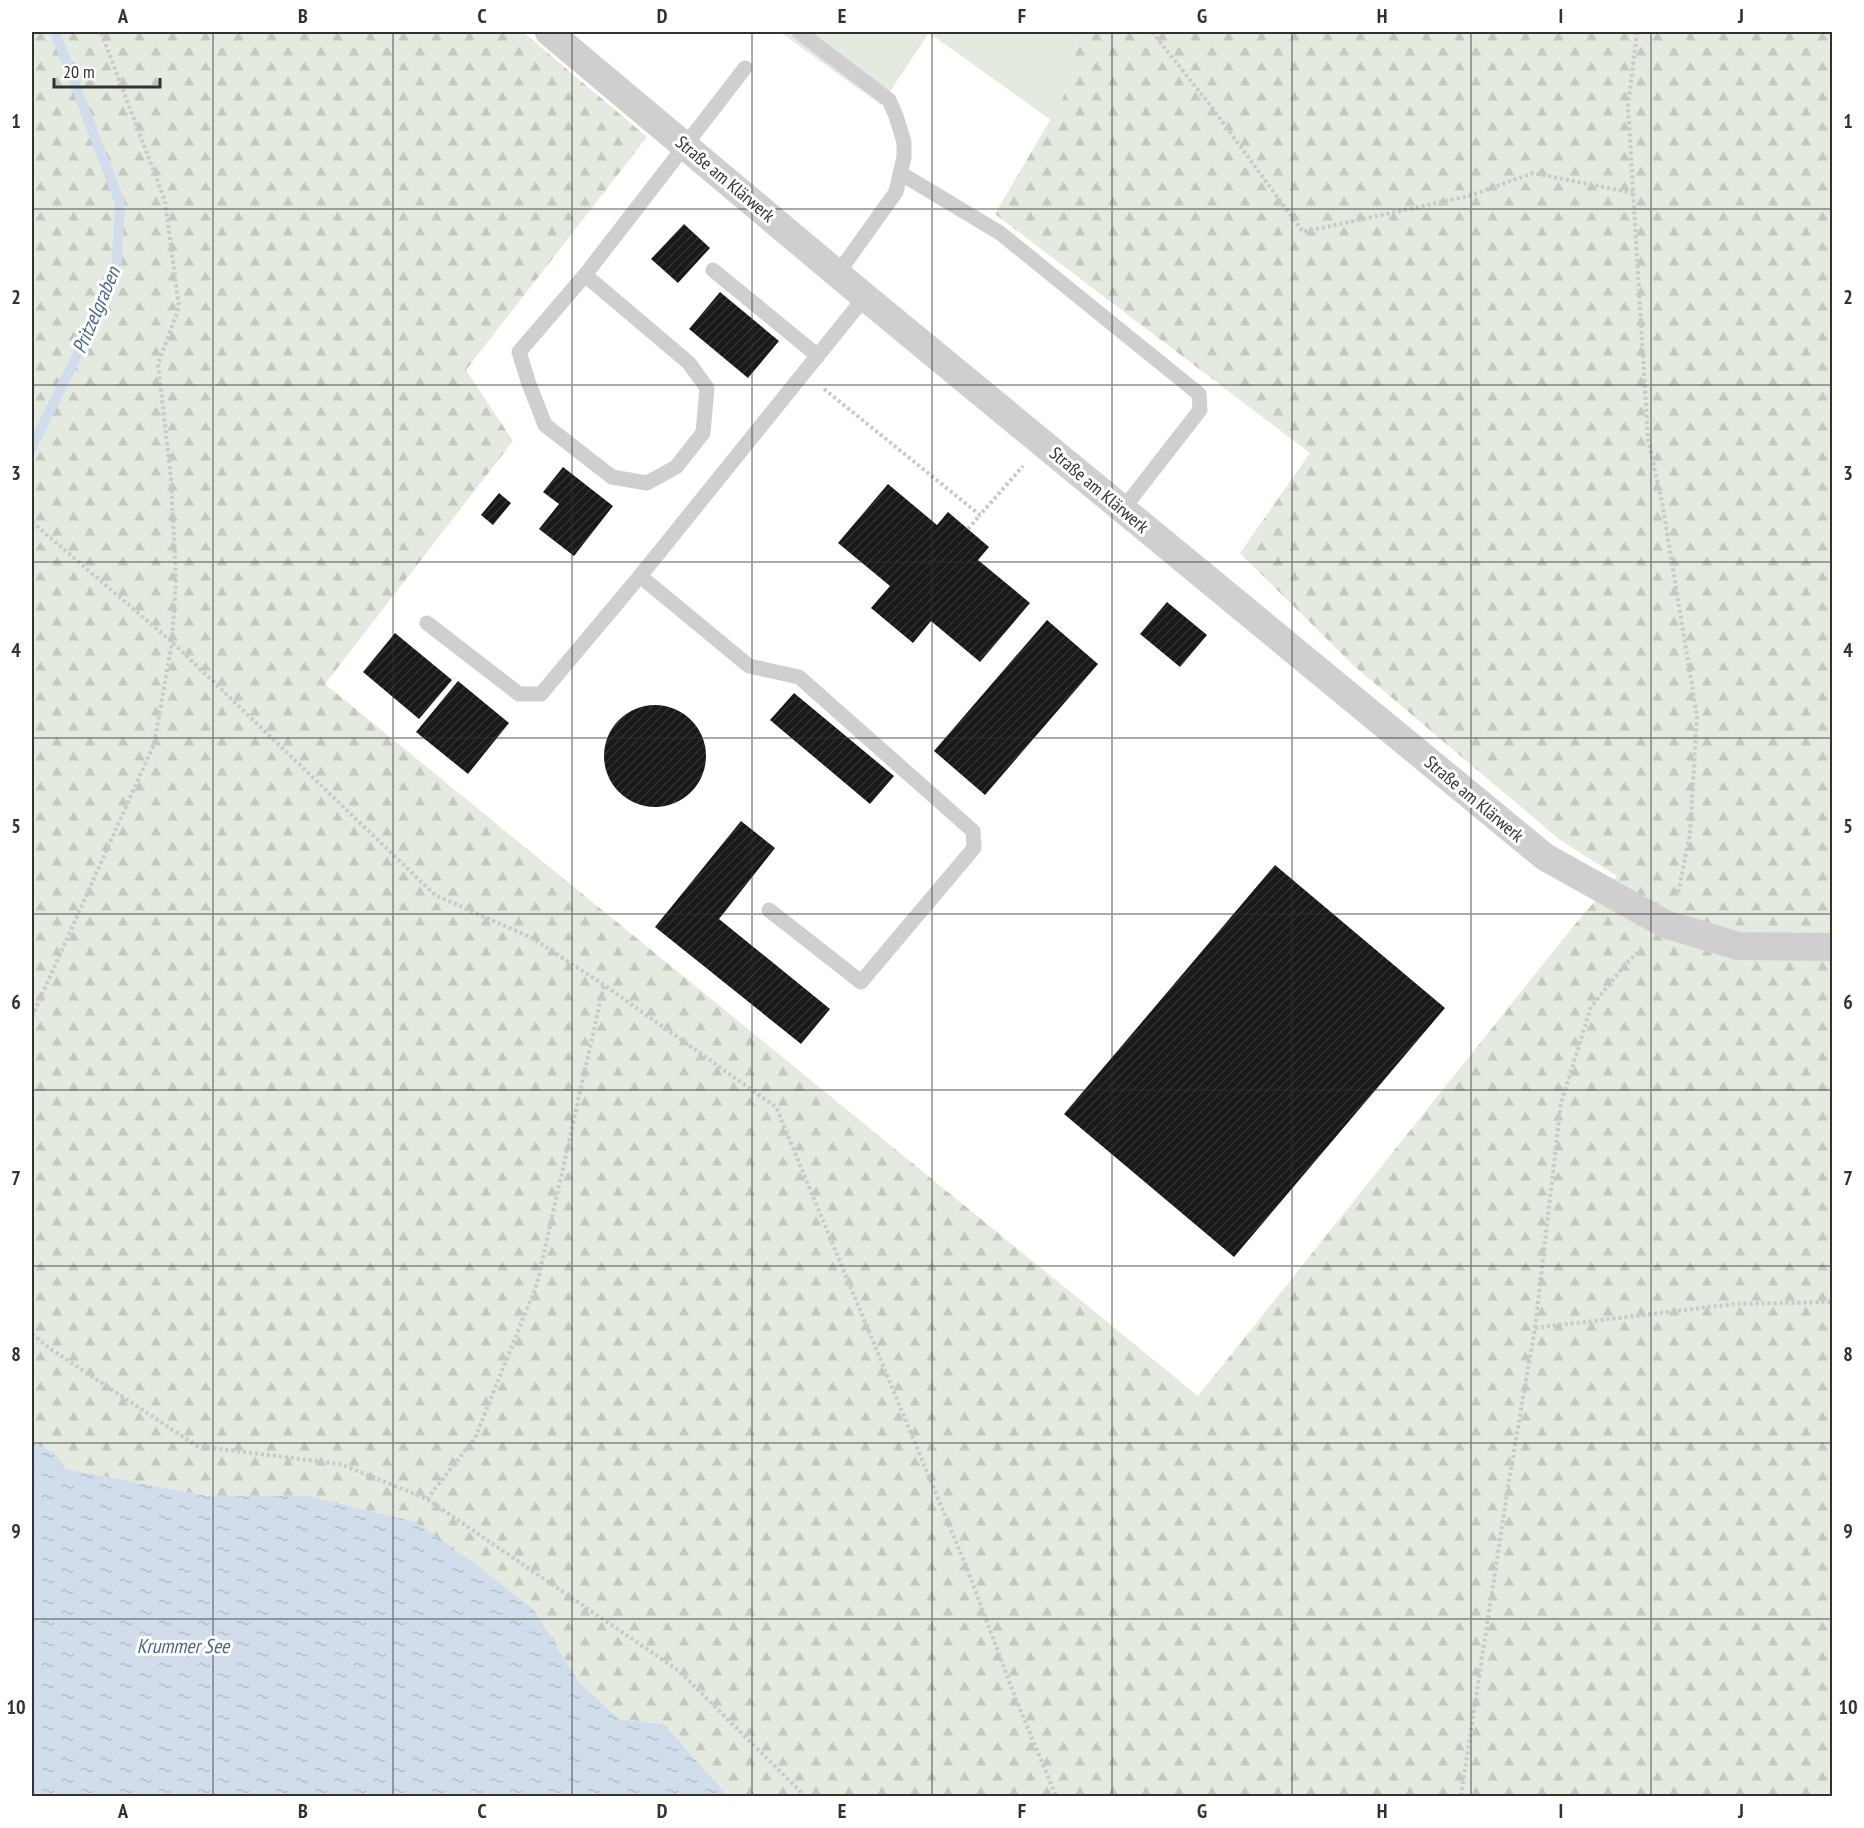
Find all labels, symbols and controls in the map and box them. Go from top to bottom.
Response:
text: A [117,3,129,29]
text: B [298,3,308,29]
text: C [477,3,487,29]
text: D [657,3,668,29]
text: E [838,3,846,29]
text: F [1018,3,1026,29]
text: G [1197,3,1207,29]
text: H [1377,3,1387,29]
text: I [1559,3,1563,29]
text: J [1737,3,1744,29]
scale bar [54,51,160,89]
text: 20 m [63,60,95,83]
text: 1 [11,108,21,134]
text: 1 [1843,108,1853,134]
street label: Straße am Klärwerk [671,130,780,227]
water label: Pritzelgraben [66,262,126,357]
text: 2 [11,284,21,310]
text: 2 [1843,284,1853,310]
street label: Straße am Klärwerk [1045,441,1154,538]
text: 3 [11,460,21,486]
text: 3 [1843,460,1853,486]
text: 4 [11,637,21,663]
text: 4 [1843,637,1853,663]
street label: Straße am Klärwerk [1420,750,1529,847]
text: 5 [11,813,21,839]
text: 5 [1843,813,1853,839]
text: 6 [11,989,21,1015]
text: 6 [1843,989,1853,1015]
text: 7 [11,1165,21,1191]
text: 7 [1843,1165,1853,1191]
text: 8 [11,1341,21,1367]
text: 8 [1843,1341,1853,1367]
text: 9 [11,1518,21,1544]
text: 9 [1843,1518,1853,1544]
water label: Krummer See [137,1633,231,1659]
text: 10 [6,1694,26,1720]
text: 10 [1838,1694,1858,1720]
text: A [117,1798,129,1824]
text: B [298,1798,308,1824]
text: C [477,1798,487,1824]
text: D [657,1798,668,1824]
text: E [838,1798,846,1824]
text: F [1018,1798,1026,1824]
text: G [1197,1798,1207,1824]
text: H [1377,1798,1387,1824]
text: I [1559,1798,1563,1824]
text: J [1737,1798,1744,1824]

